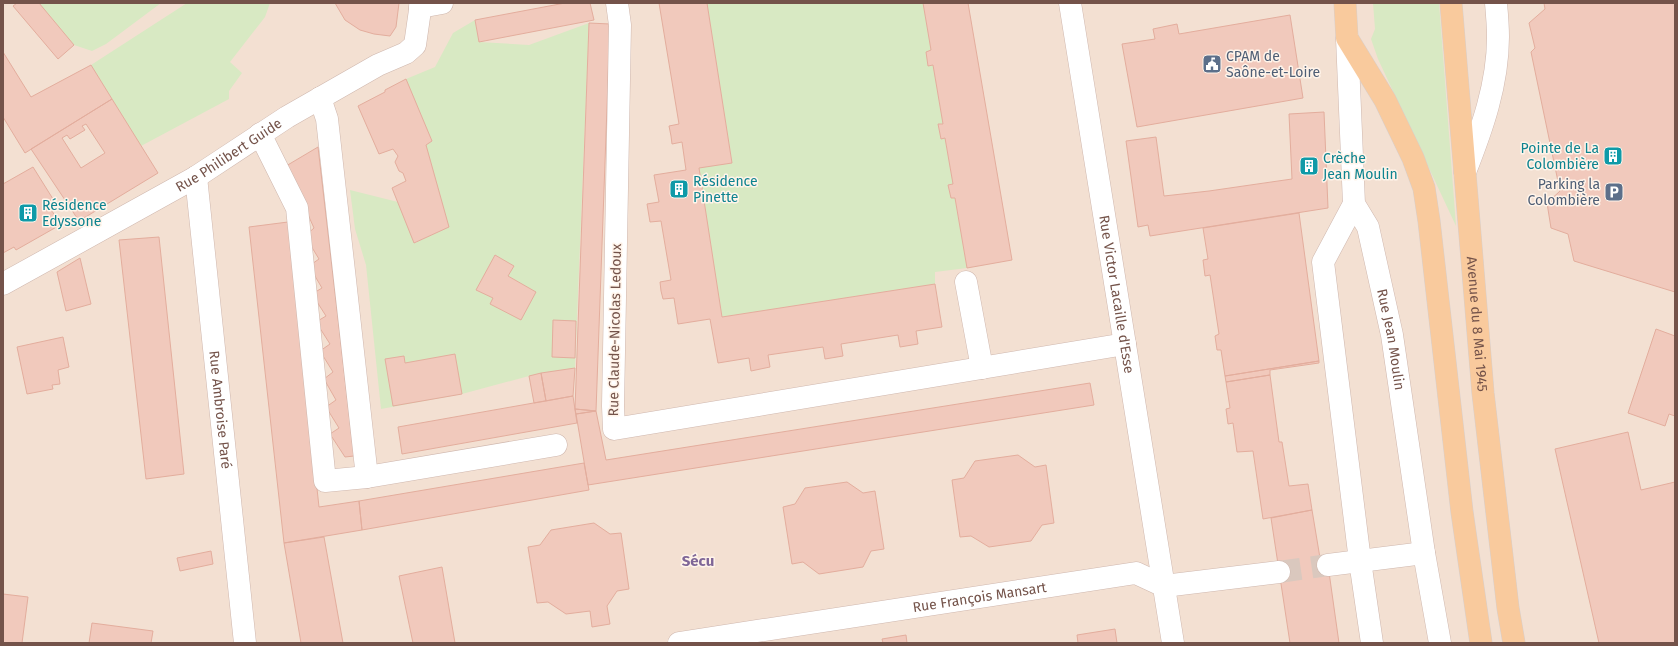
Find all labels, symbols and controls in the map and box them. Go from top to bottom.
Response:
place label: CPAM de Saône-et-Loire [1226,48,1320,81]
public building icon: CPAM de Saône-et-Loire [1201,53,1223,75]
street label: Rue Philibert Guide [172,114,285,195]
place label: Pointe de La Colombière [1521,140,1599,173]
building icon: Pointe de La Colombière [1602,145,1624,167]
place label: Crèche Jean Moulin [1323,150,1398,183]
building icon: Crèche Jean Moulin [1298,155,1320,177]
place label: Résidence Pinette [693,173,758,206]
place label: Parking la Colombière [1528,176,1600,209]
building icon: Résidence Pinette [668,178,690,200]
parking icon: Parking la Colombière [1603,181,1625,203]
place label: Résidence Edyssone [42,197,107,230]
building icon: Résidence Edyssone [17,202,39,224]
street label: Rue Victor Lacaille d'Esse [1096,214,1138,375]
street label: Rue Claude-Nicolas Ledoux [605,243,625,416]
street label: Avenue du 8 Mai 1945 [1463,256,1491,392]
street label: Rue Jean Moulin [1373,287,1409,391]
street label: Rue Ambroise Paré [206,350,235,470]
district label: Sécu [682,552,714,570]
street label: Rue François Mansart [911,578,1049,616]

